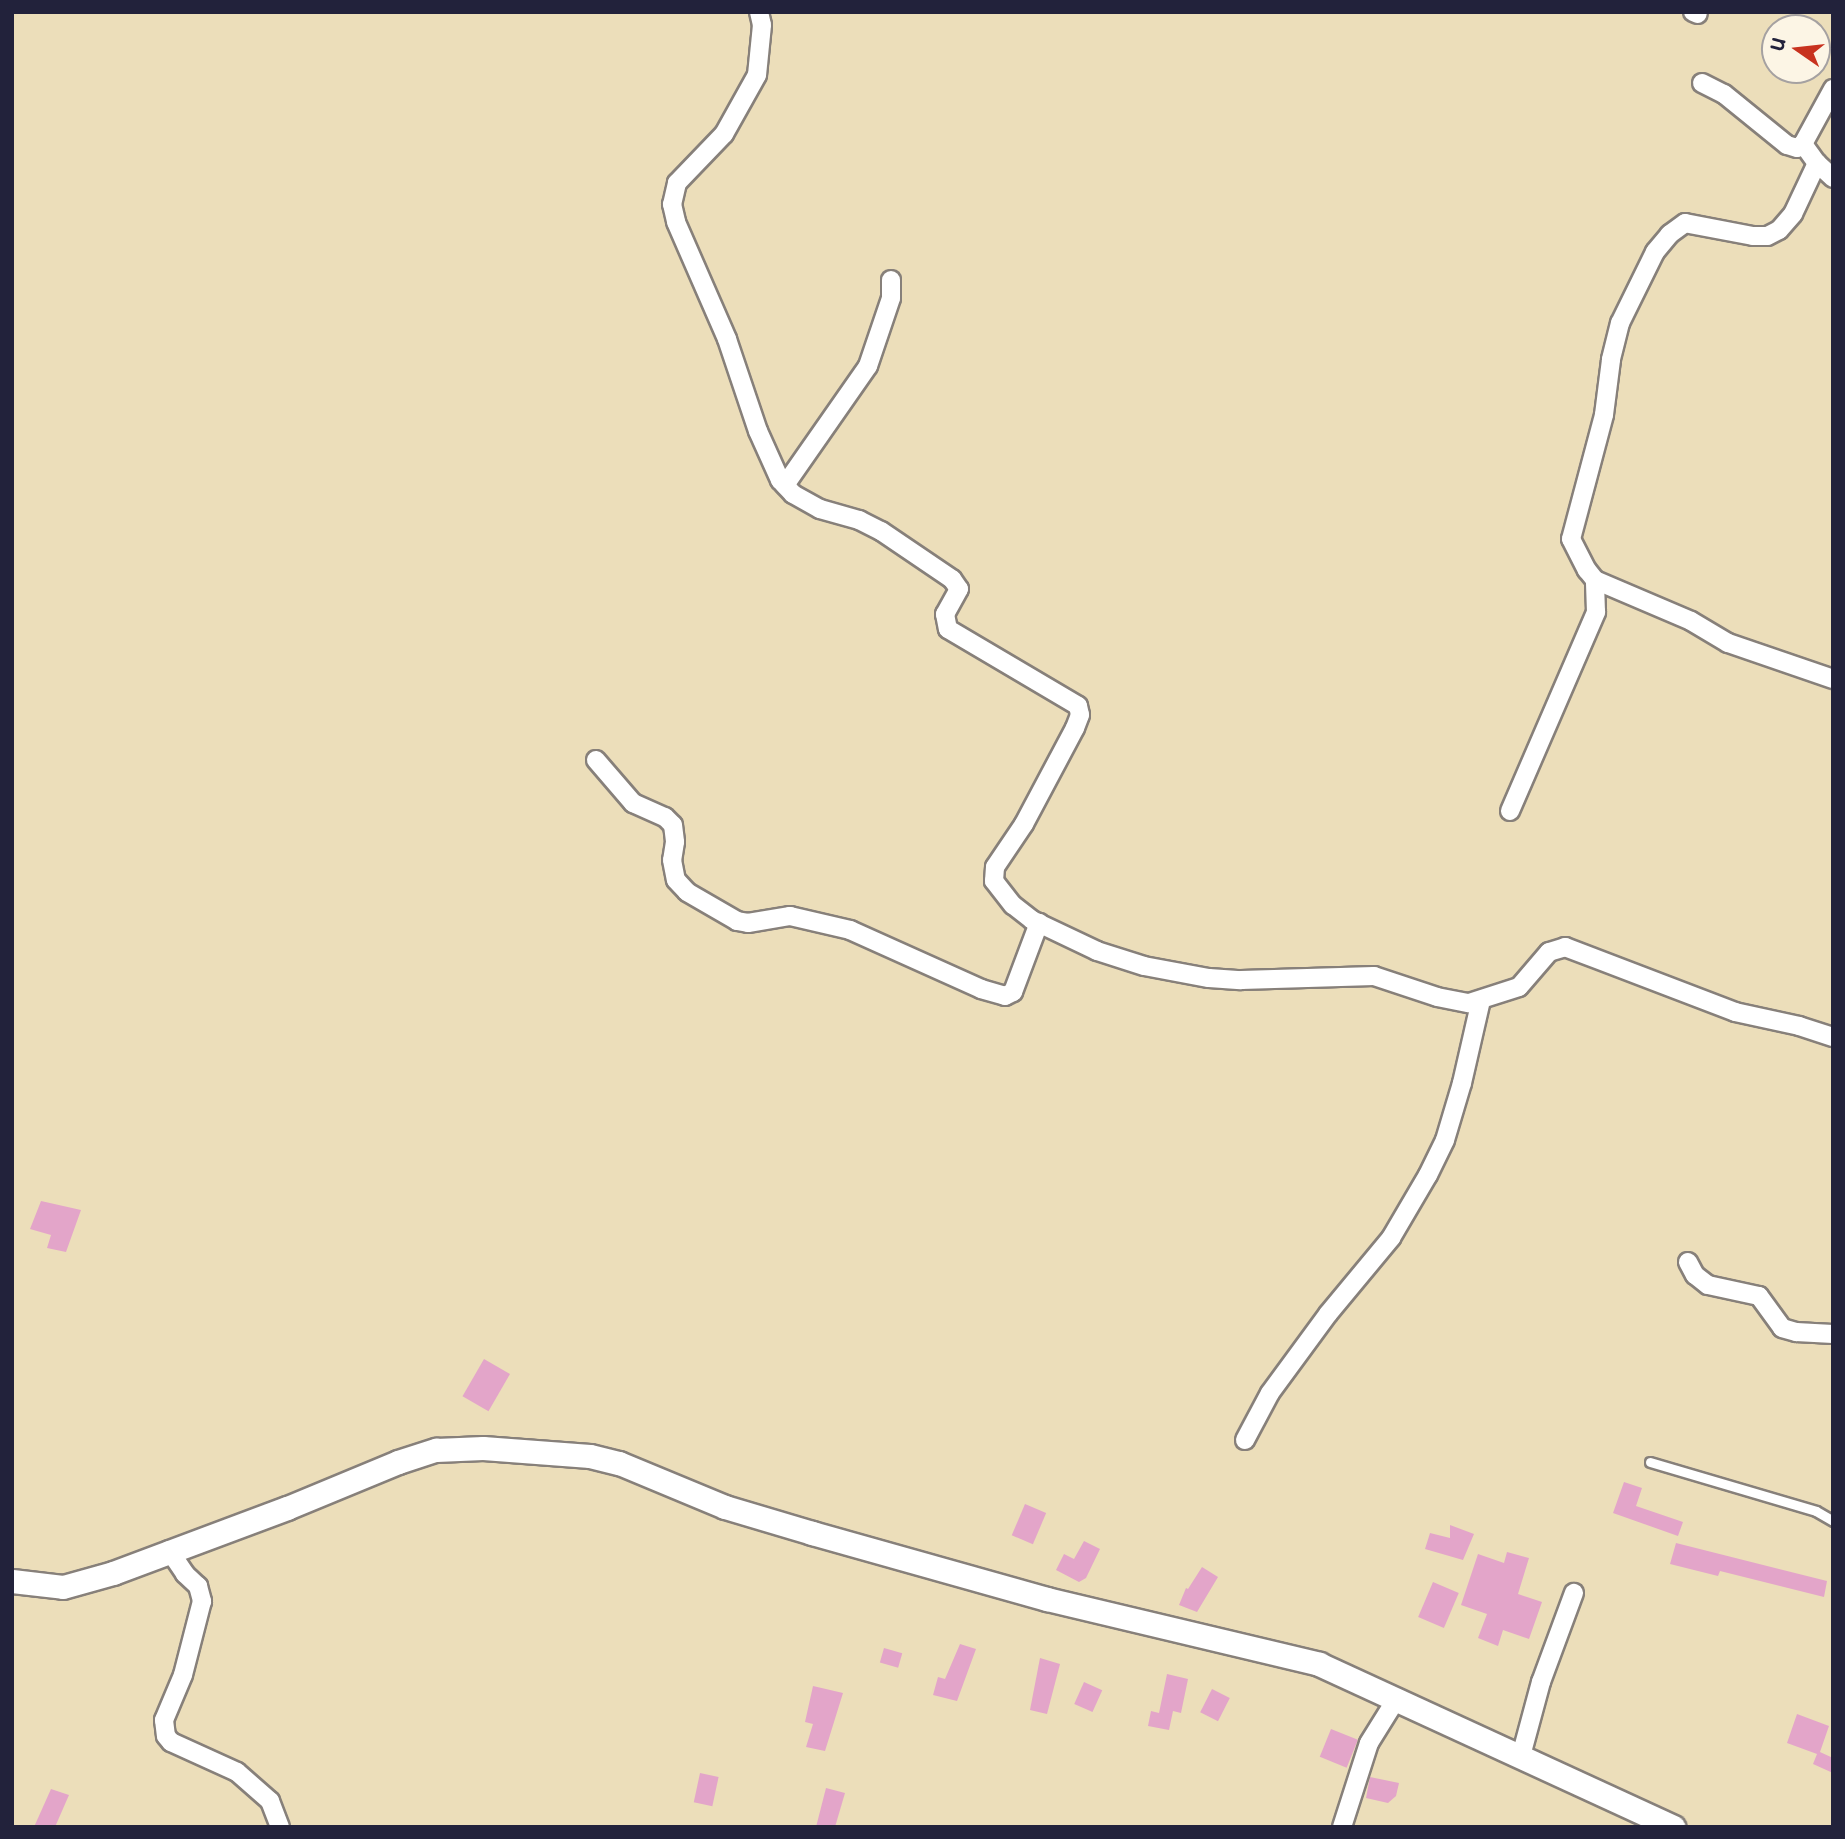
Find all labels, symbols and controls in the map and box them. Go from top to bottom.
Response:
north arrow [1761,14,1831,84]
text: U [1763,35,1791,54]

